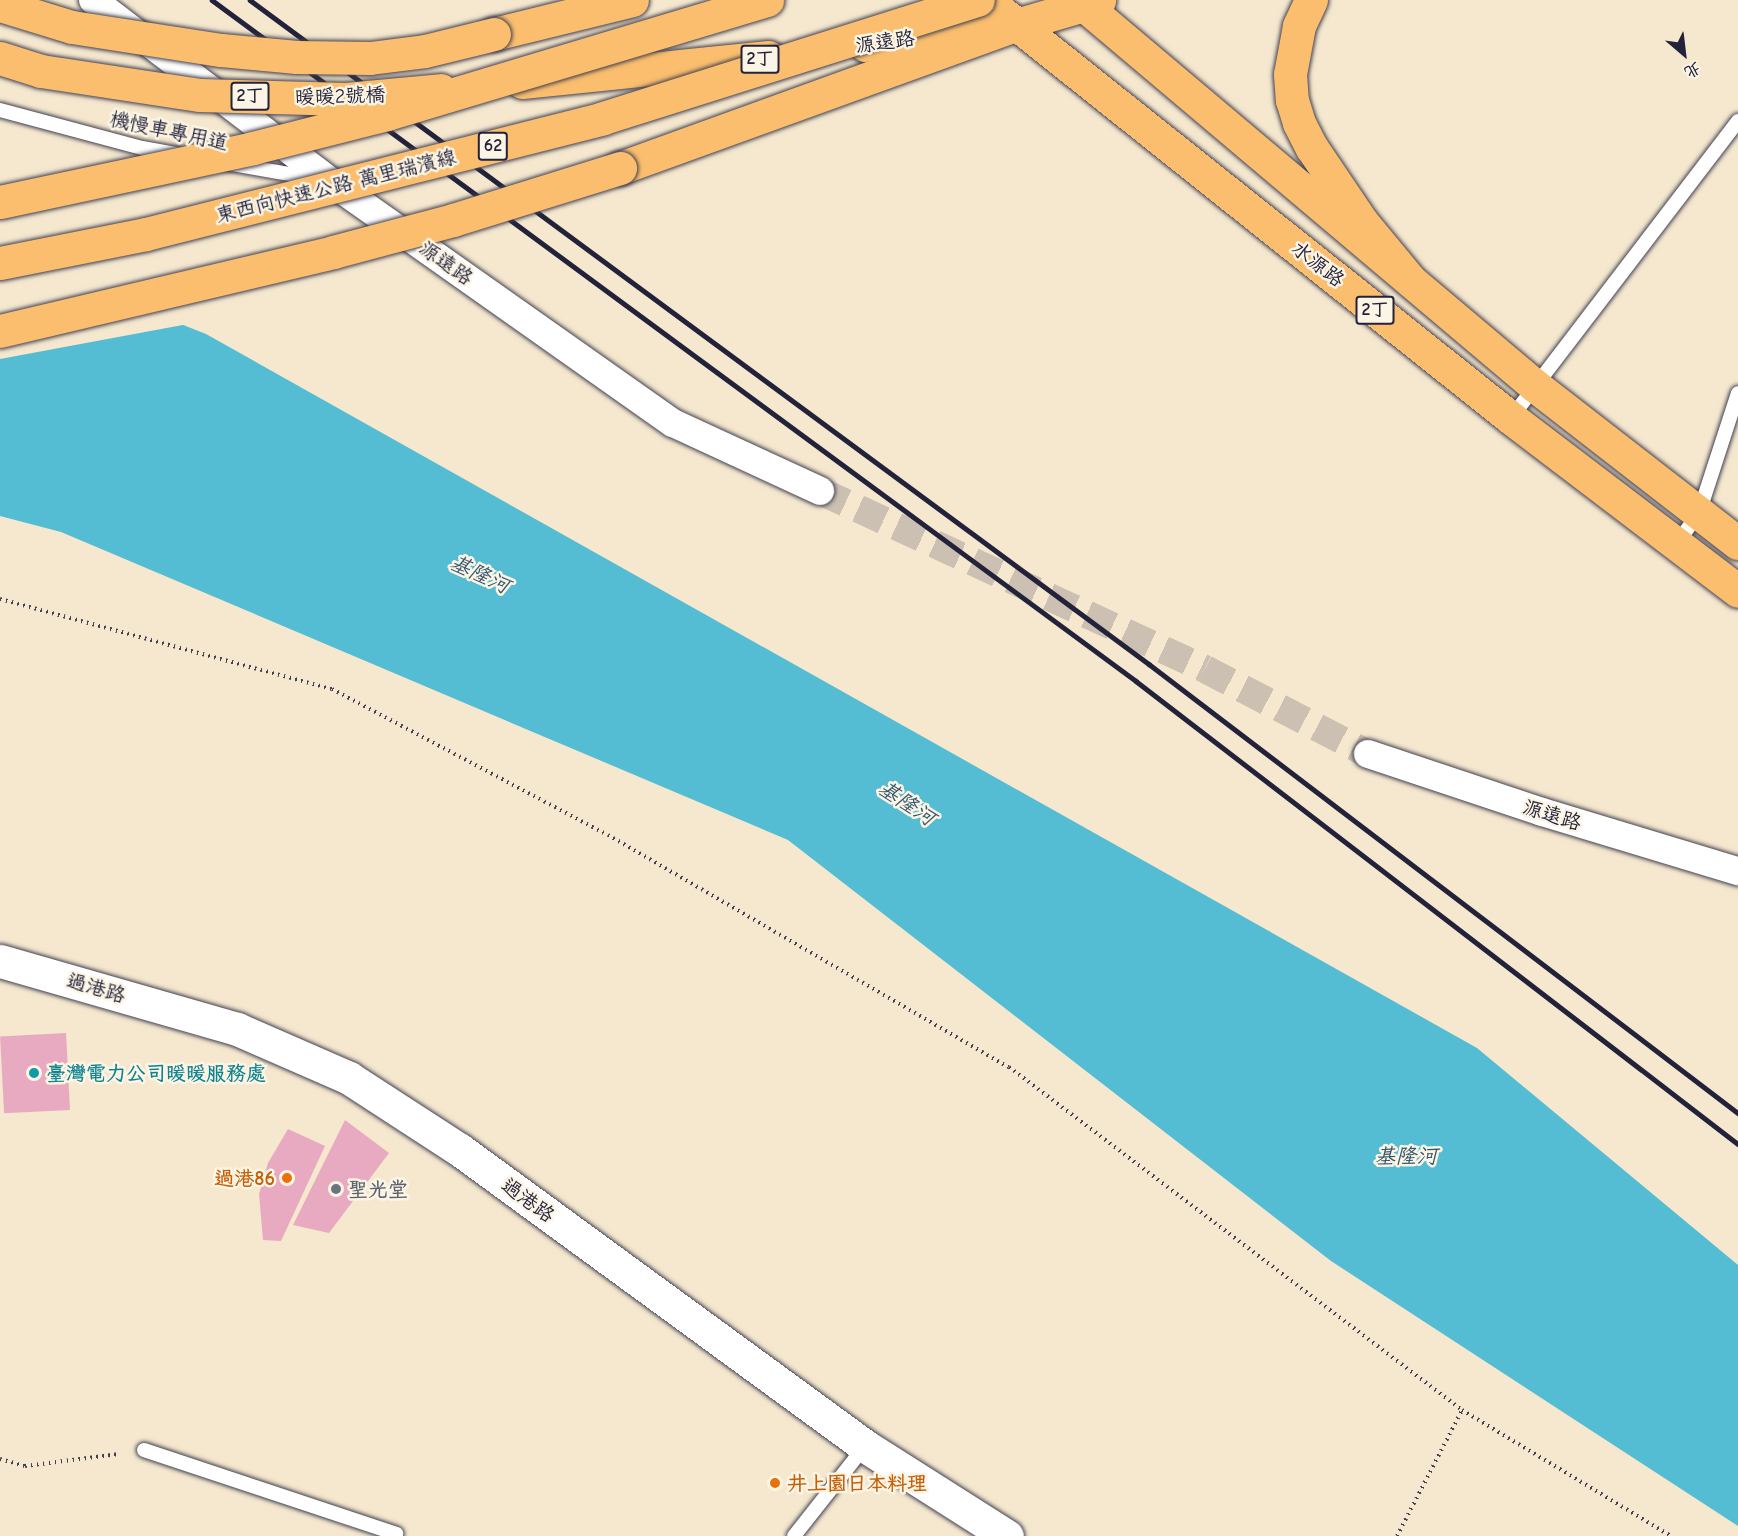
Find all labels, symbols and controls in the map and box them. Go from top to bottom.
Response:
north arrow [1654,24,1714,84]
street label: 源遠路 [854,26,916,58]
road number: 2丁 [740,44,780,74]
text: 北 [1681,58,1704,82]
road number: 2丁 [230,81,270,111]
street label: 暖暖2號橋 [294,82,386,110]
street label: 機慢車專用道 [108,107,230,155]
road number: 62 [476,131,510,161]
street label: 東西向快速公路 萬里瑞濱線 [213,145,459,227]
street label: 源遠路 [415,236,477,290]
street label: 水源路 [1287,236,1349,292]
road number: 2丁 [1356,295,1394,325]
water label: 基隆河 [446,549,514,599]
water label: 基隆河 [874,775,940,831]
street label: 源遠路 [1520,795,1584,835]
street label: 過港路 [64,968,128,1008]
place label: 臺灣電力公司暖暖服務處 [46,1061,266,1085]
marker: 臺灣電力公司暖暖服務處 [27,1066,41,1080]
water label: 基隆河 [1375,1143,1437,1169]
place label: 過港86 [214,1166,275,1190]
marker: 過港86 [280,1171,294,1185]
street label: 過港路 [497,1173,559,1227]
place label: 聖光堂 [348,1177,408,1201]
marker: 聖光堂 [329,1182,343,1196]
place label: 井上園日本料理 [787,1471,927,1495]
marker: 井上園日本料理 [768,1476,782,1490]

